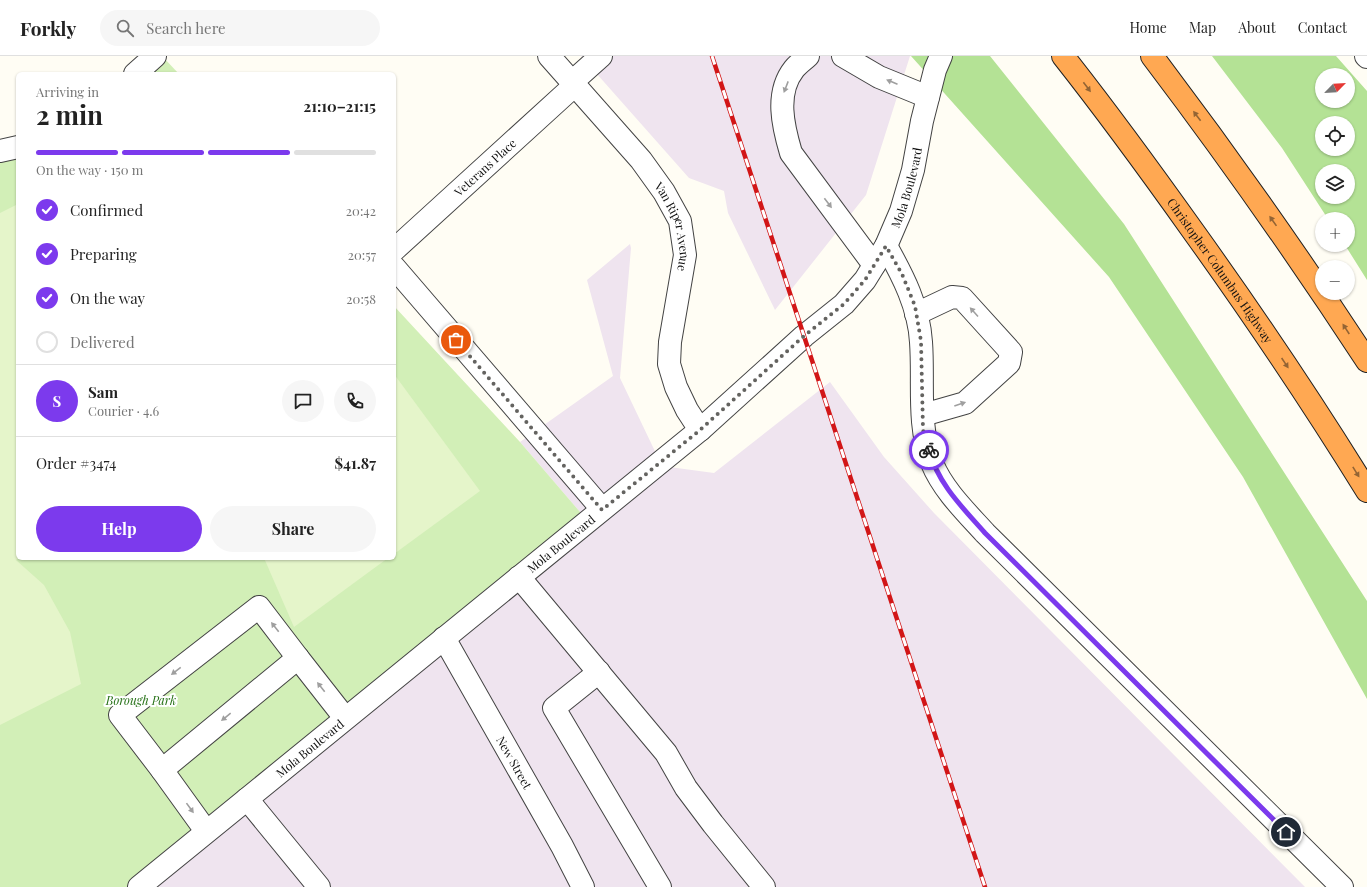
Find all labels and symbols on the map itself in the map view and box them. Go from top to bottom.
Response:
north arrow [1315,68,1355,108]
one-way arrow [886,79,898,85]
one-way arrow [782,81,788,93]
one-way arrow [1083,82,1091,92]
one-way arrow [1193,110,1201,121]
street label: Veterans Place [450,135,519,200]
street label: Mola Boulevard [887,146,925,230]
street label: Van Riper Avenue [651,178,693,273]
street label: Christopher Columbus Highway [1164,195,1277,346]
one-way arrow [824,198,832,208]
one-way arrow [1269,216,1277,226]
one-way arrow [969,306,978,317]
pin [439,323,473,357]
one-way arrow [1342,323,1349,334]
one-way arrow [1281,358,1289,369]
one-way arrow [955,401,967,407]
courier [909,430,949,470]
one-way arrow [1352,467,1359,478]
street label: Mola Boulevard [523,511,598,576]
one-way arrow [270,622,279,633]
one-way arrow [171,667,182,676]
one-way arrow [317,682,325,693]
park label: Borough Park [105,692,176,708]
one-way arrow [221,713,232,722]
street label: Mola Boulevard [272,716,347,781]
street label: New Street [493,733,536,792]
one-way arrow [186,803,194,813]
pin [1269,815,1303,849]

